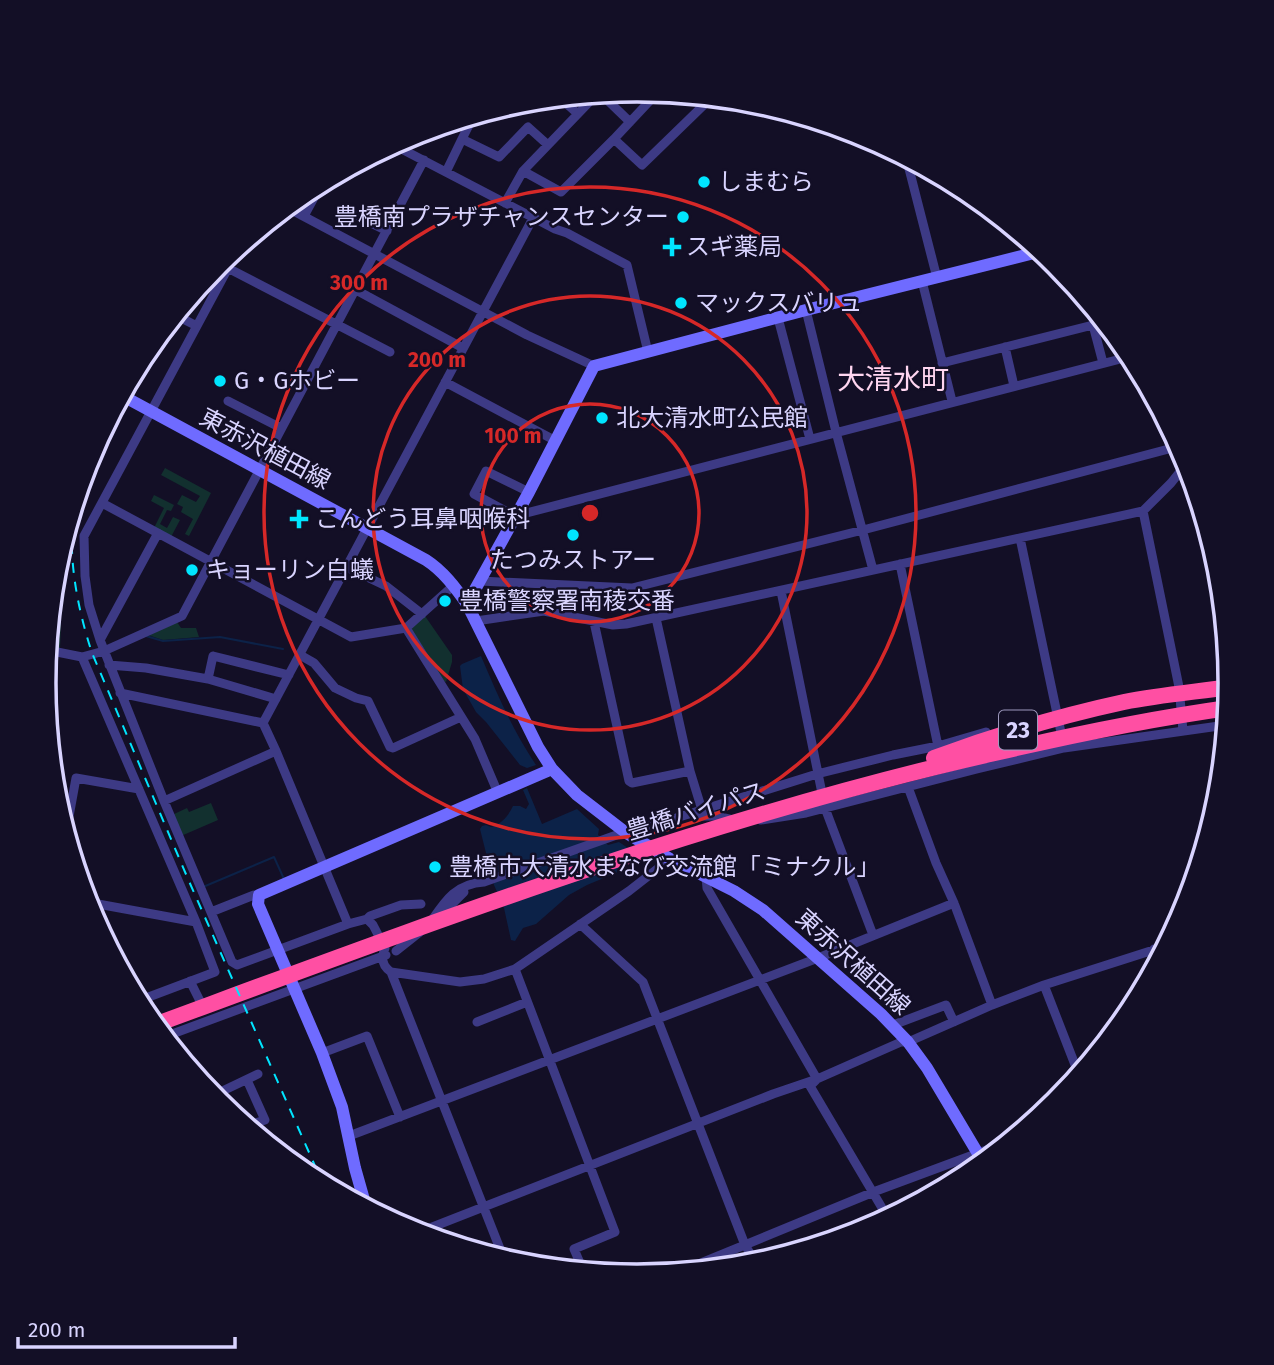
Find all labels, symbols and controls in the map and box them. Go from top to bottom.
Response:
place label: しまむら [718,168,814,196]
marker: しまむら [696,174,712,190]
place label: 豊橋南プラザチャンスセンター [334,203,669,231]
marker: 豊橋南プラザチャンスセンター [675,209,691,225]
place label: スギ薬局 [686,233,782,261]
marker: スギ薬局 [664,239,680,255]
text: 300 m [329,270,388,296]
place label: マックスバリュ [695,289,862,317]
marker: マックスバリュ [673,295,689,311]
text: 200 m [408,347,466,373]
district label: 大清水町 [837,363,949,396]
place label: G・Gホビー [234,367,360,395]
marker: G・Gホビー [212,373,228,389]
street label: 東赤沢植田線 [195,403,335,495]
place label: 北大清水町公民館 [616,404,808,432]
marker: 北大清水町公民館 [594,410,610,426]
text: 100 m [484,423,542,449]
centre of rings [578,501,602,525]
place label: こんどう耳鼻咽喉科 [315,505,530,533]
marker: こんどう耳鼻咽喉科 [289,509,309,529]
marker: たつみストアー [565,527,581,543]
place label: たつみストアー [490,546,656,574]
place label: キョーリン白蟻 [206,556,374,584]
marker: キョーリン白蟻 [184,562,200,578]
place label: 豊橋警察署南稜交番 [459,587,675,615]
marker: 豊橋警察署南稜交番 [437,593,453,609]
road number: 23 [999,710,1037,750]
street label: 豊橋バイパス [623,777,769,845]
place label: 豊橋市大清水まなび交流館「ミナクル」 [449,853,880,881]
marker: 豊橋市大清水まなび交流館「ミナクル」 [427,859,443,875]
street label: 東赤沢植田線 [790,903,916,1021]
scale bar [18,1306,234,1350]
text: 200 m [28,1317,85,1343]

